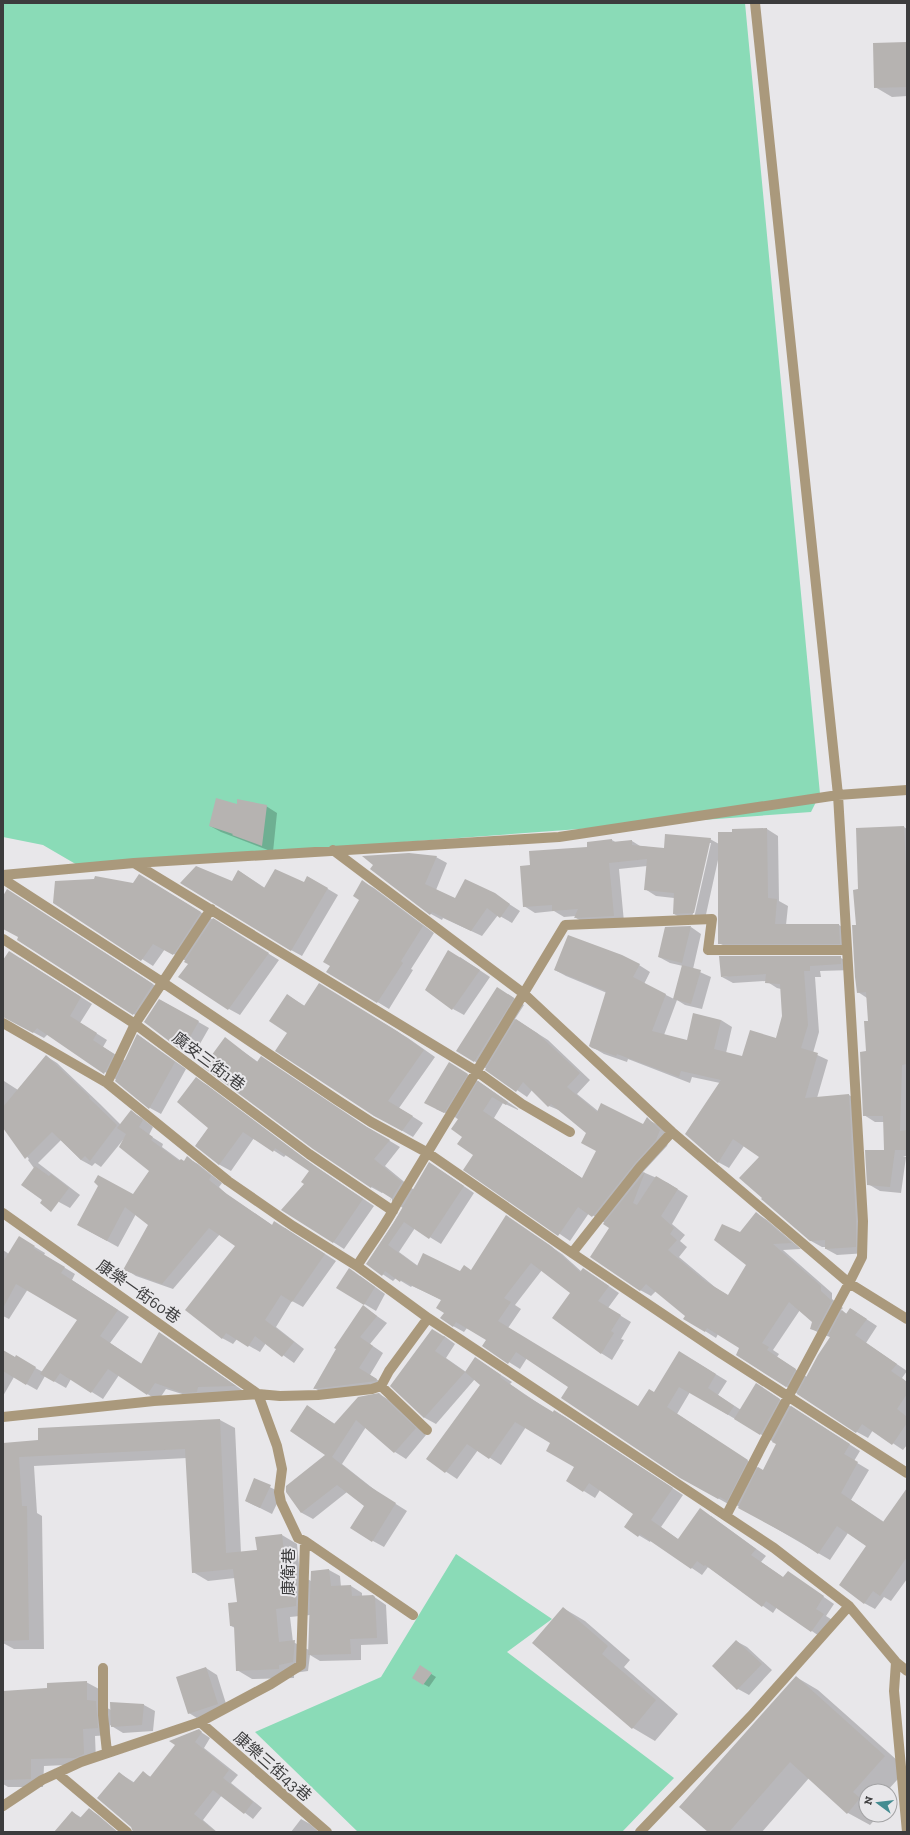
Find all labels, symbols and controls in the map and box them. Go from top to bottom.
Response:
street label: 廣安三街1巷 [169,1028,249,1095]
street label: 康樂一街60巷 [93,1256,184,1327]
street label: 康衛巷 [279,1548,298,1596]
street label: 康樂三街43巷 [230,1728,315,1805]
north arrow [858,1783,898,1823]
text: N [861,1794,876,1806]

